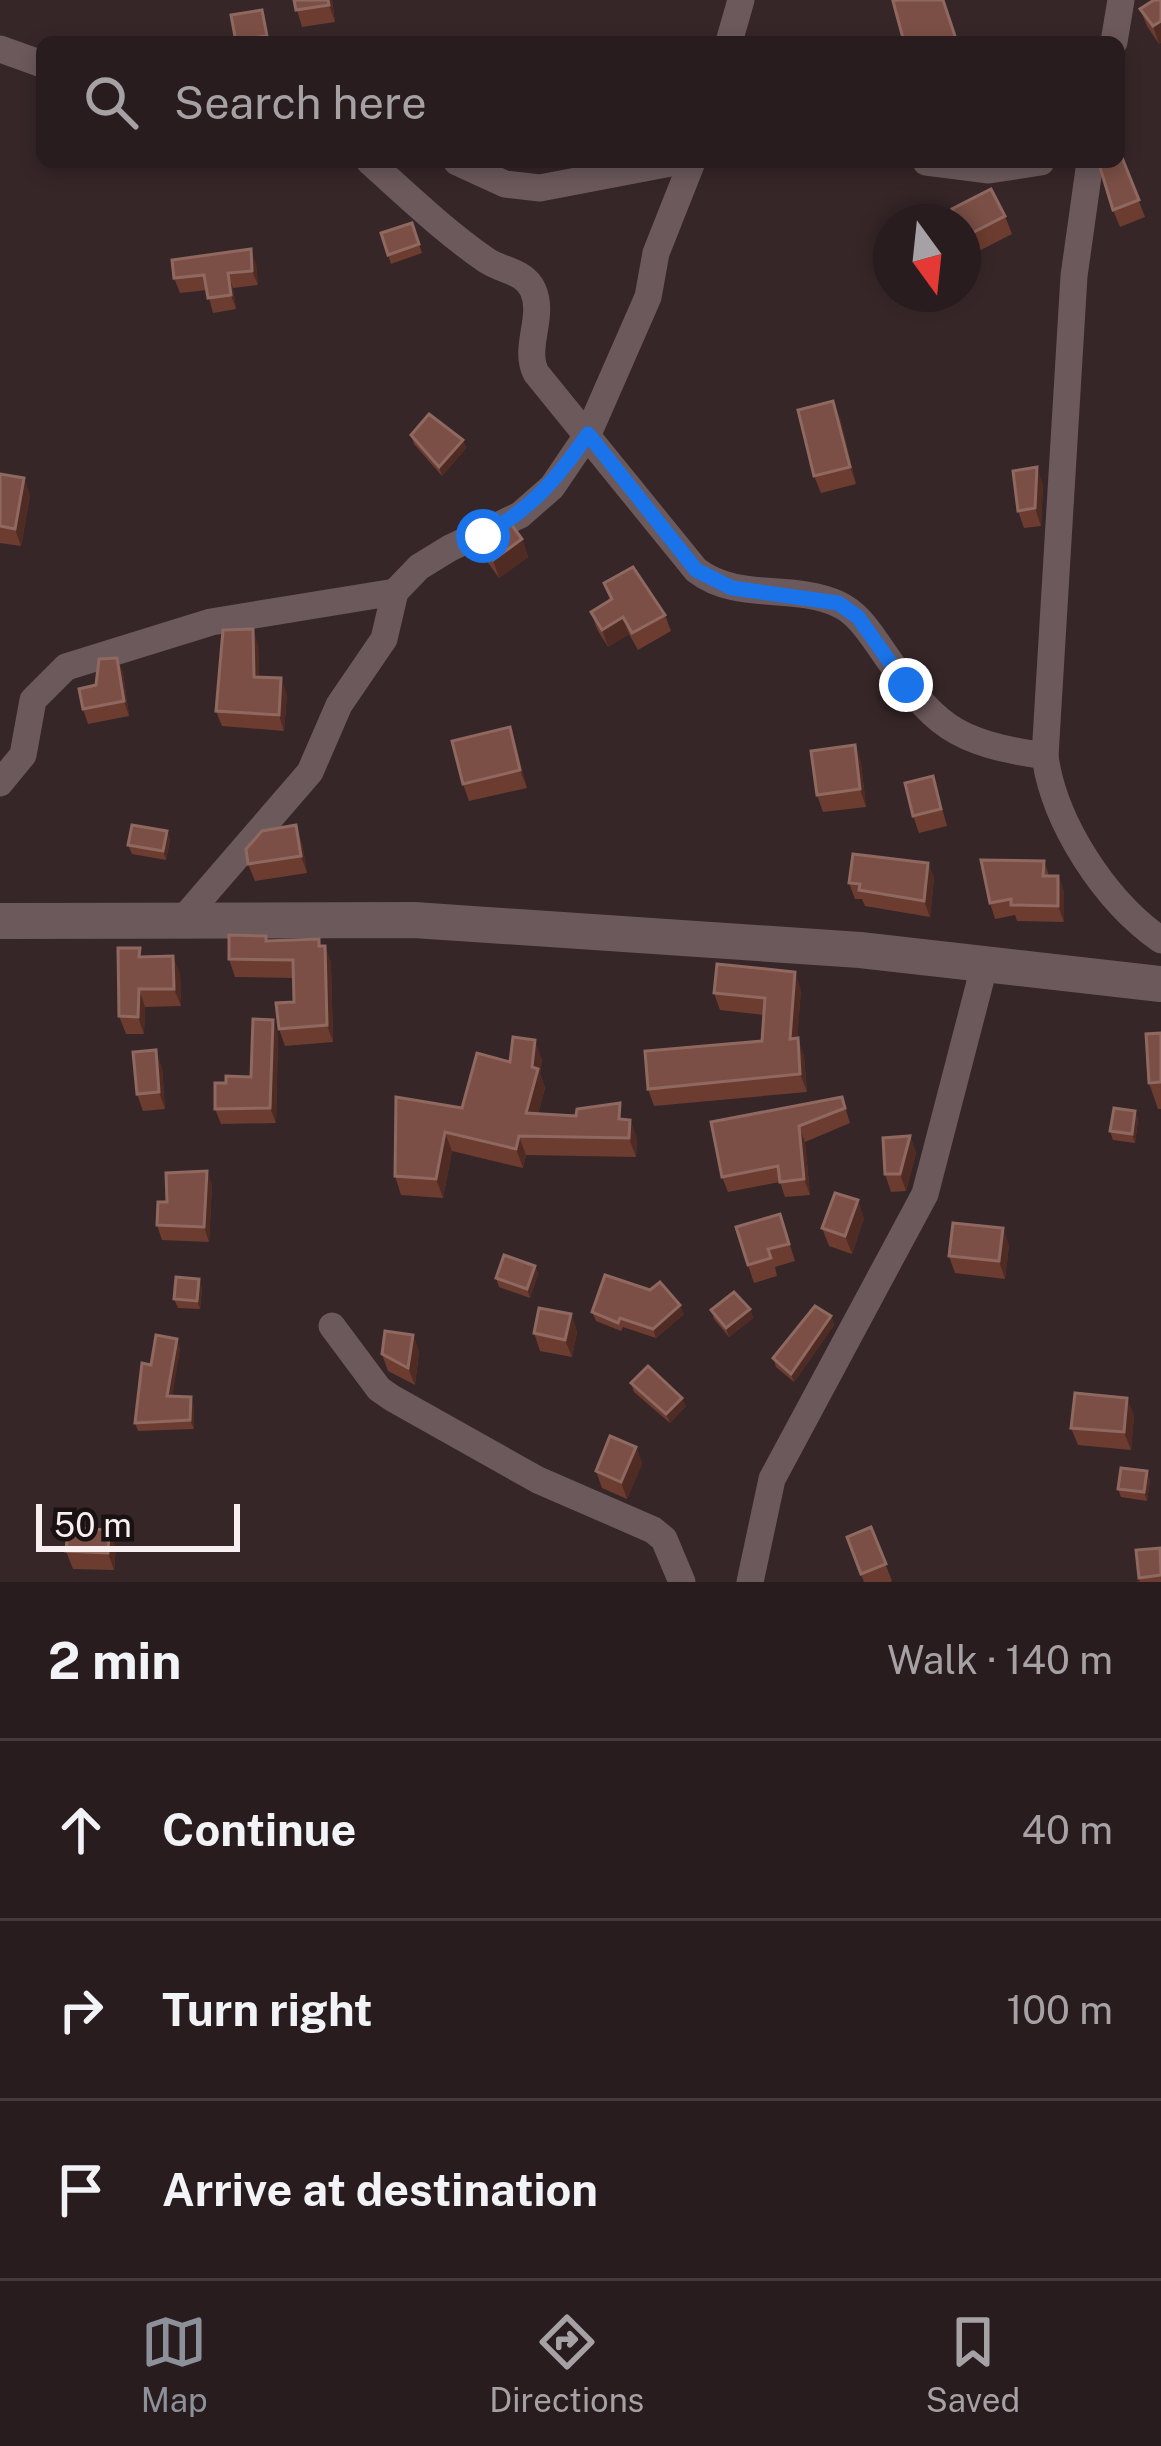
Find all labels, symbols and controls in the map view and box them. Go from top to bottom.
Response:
search box [36,36,1125,168]
icon: search [78,69,144,135]
text: Search here [174,76,427,129]
north arrow [873,204,981,312]
route start [456,509,510,563]
route end [879,658,933,712]
scale bar [36,1498,240,1551]
text: 50 m [54,1506,132,1544]
text: 2 min [48,1631,182,1690]
text: Walk · 140 m [887,1637,1113,1683]
icon: ahead [48,1797,114,1863]
text: Continue [162,1803,356,1856]
text: 40 m [1021,1807,1113,1853]
icon: right [48,1977,114,2043]
text: Turn right [162,1983,373,2036]
text: 100 m [1006,1987,1113,2033]
icon: arrive [48,2157,114,2223]
text: Arrive at destination [162,2163,598,2216]
tab: Map [141,2309,208,2419]
tab: Directions [489,2309,644,2419]
tab: Saved [926,2309,1020,2419]

